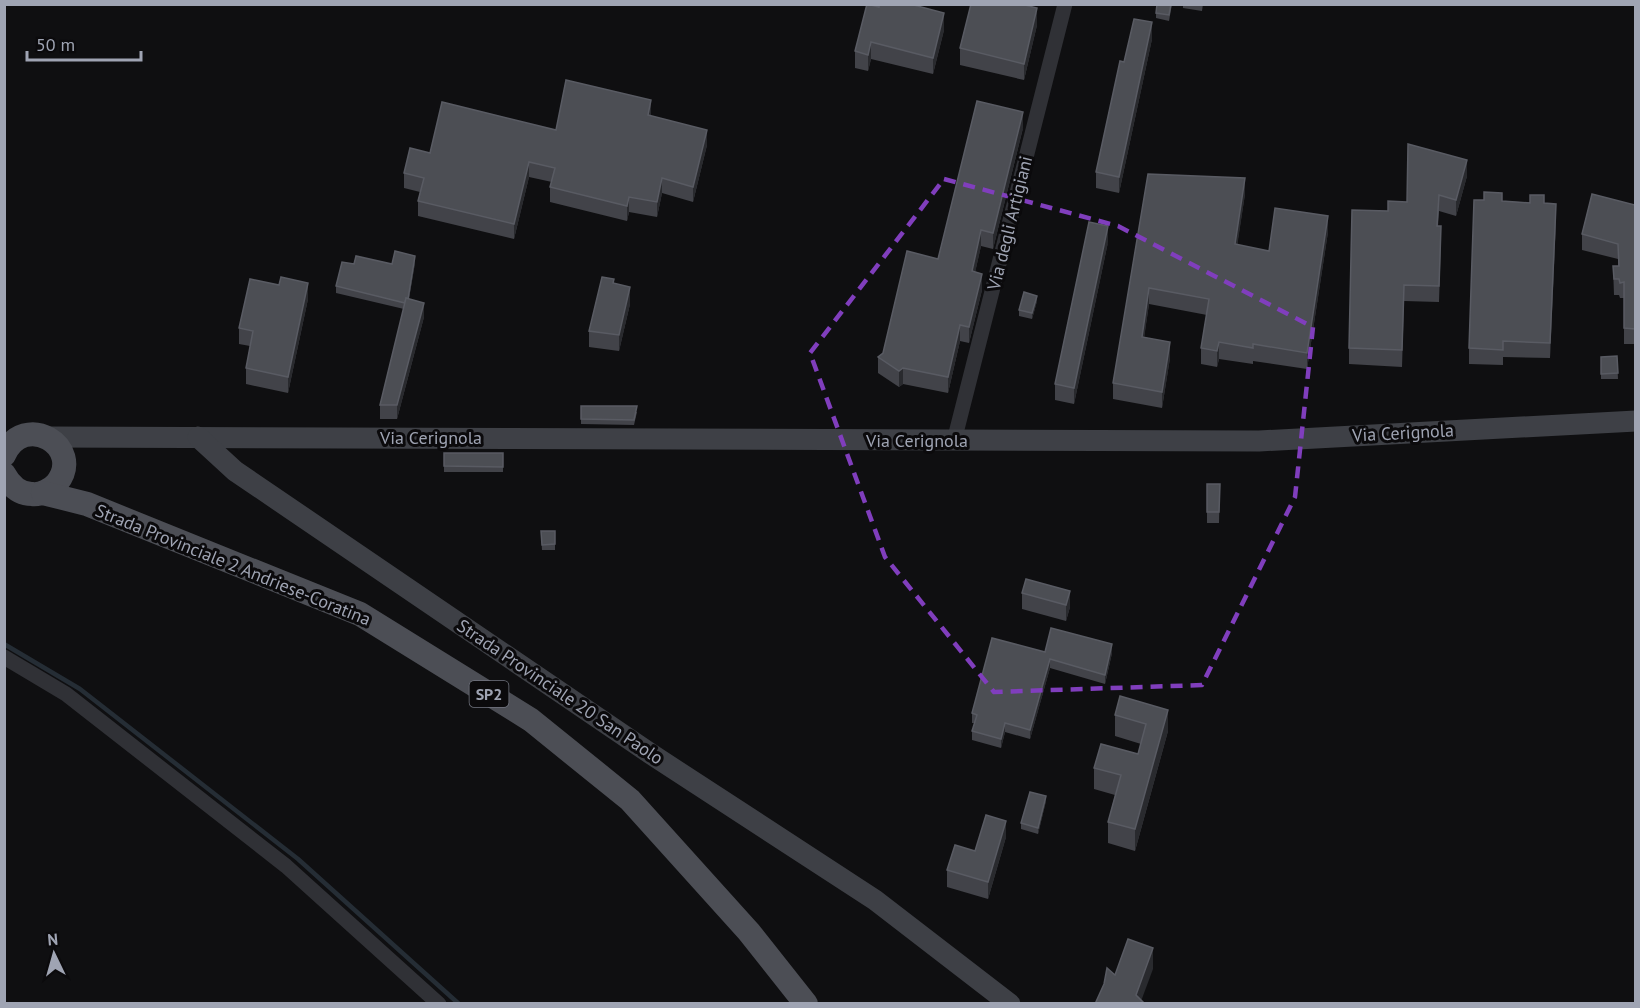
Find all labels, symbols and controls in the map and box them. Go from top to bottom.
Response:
scale bar [27,24,141,62]
text: 50 m [36,33,75,56]
street label: Via degli Artigiani [981,153,1037,293]
street label: Via Cerignola [1351,418,1454,447]
street label: Via Cerignola [379,426,482,449]
street label: Via Cerignola [865,429,968,452]
street label: Strada Provinciale 2 Andriese-Coratina [92,499,374,630]
street label: Strada Provinciale 20 San Paolo [453,614,668,769]
road number: SP2 [470,681,508,707]
north arrow [24,924,84,984]
text: N [47,929,59,949]

